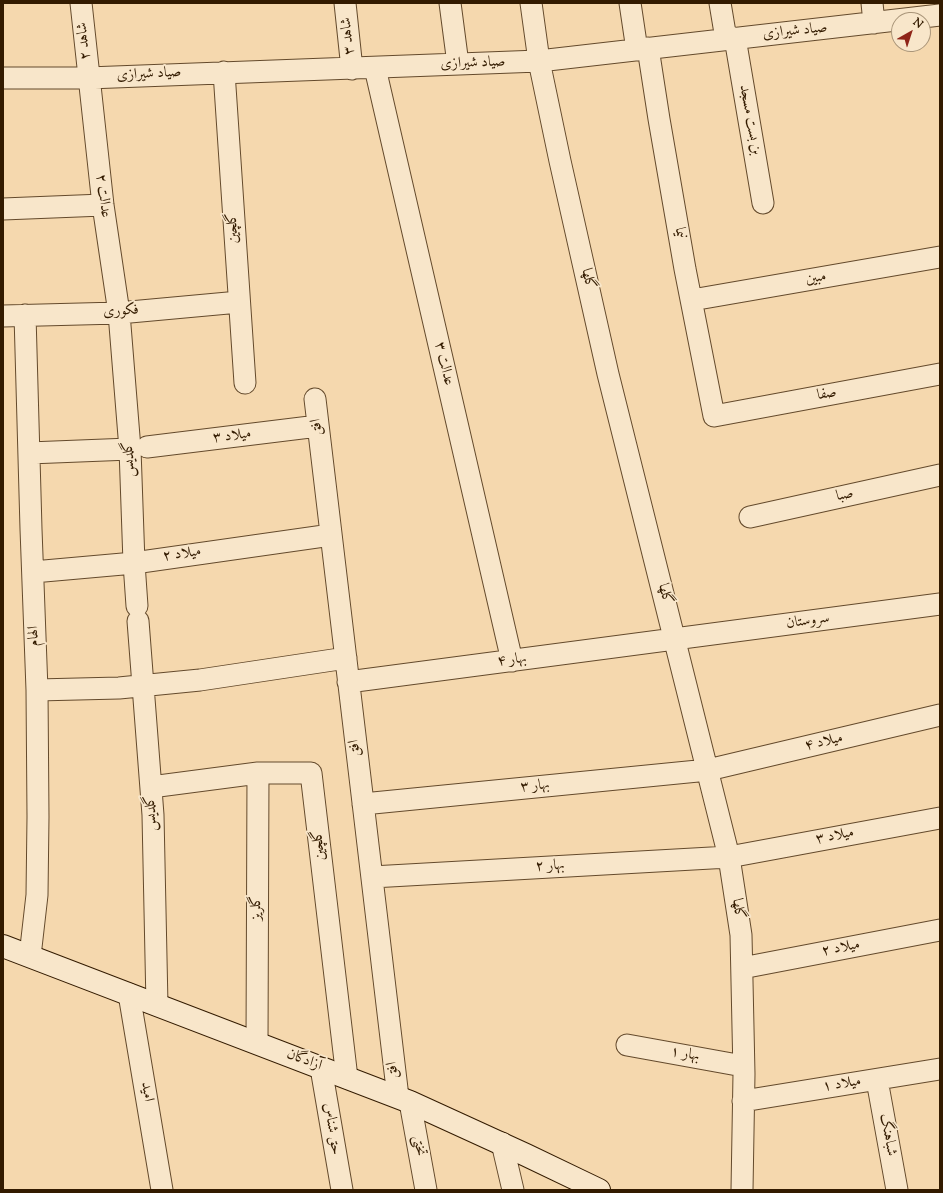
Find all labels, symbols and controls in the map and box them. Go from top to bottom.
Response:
north arrow [891,12,931,52]
text: N [909,14,926,32]
street label: شاهد ۳ [338,16,360,56]
street label: صیاد شیرازی [762,20,828,44]
street label: شاهد ۲ [74,21,96,61]
street label: صیاد شیرازی [440,54,506,74]
street label: صیاد شیرازی [116,64,182,86]
street label: بن بست مسجد [734,84,764,156]
street label: عدالت ۲ [90,173,114,219]
street label: گلچین [224,212,244,244]
street label: نیما [669,226,689,240]
street label: گلها [576,267,598,291]
street label: مبین [804,268,828,290]
street label: فکوری [103,302,139,322]
street label: عدالت ۳ [429,341,457,387]
street label: صفا [816,384,838,406]
street label: افق [308,418,328,436]
street label: میلاد ۳ [212,426,252,448]
street label: گلدیس [120,441,140,477]
street label: صبا [835,485,855,507]
street label: میلاد ۲ [162,543,202,567]
street label: گلها [653,582,675,606]
street label: سروستان [785,610,831,634]
street label: الهام [26,625,44,647]
street label: بهار ۴ [496,650,528,672]
street label: میلاد ۴ [803,730,845,756]
street label: افق [346,739,366,757]
street label: بهار ۳ [519,777,551,797]
street label: گلدیس [142,795,162,831]
street label: میلاد ۳ [814,824,856,850]
street label: گلچین [309,828,331,862]
street label: بهار ۲ [535,857,565,877]
street label: گلریز [248,895,266,921]
street label: گلها [726,897,748,921]
street label: میلاد ۲ [820,936,862,962]
street label: بهار ۱ [669,1044,701,1066]
street label: آزادگان [284,1046,324,1076]
street label: افق [384,1061,404,1079]
street label: میلاد ۱ [822,1073,862,1097]
street label: امید [136,1081,156,1103]
street label: حق شناس [318,1102,344,1156]
street label: شباهنگ [874,1112,900,1158]
street label: تختی [407,1134,429,1158]

